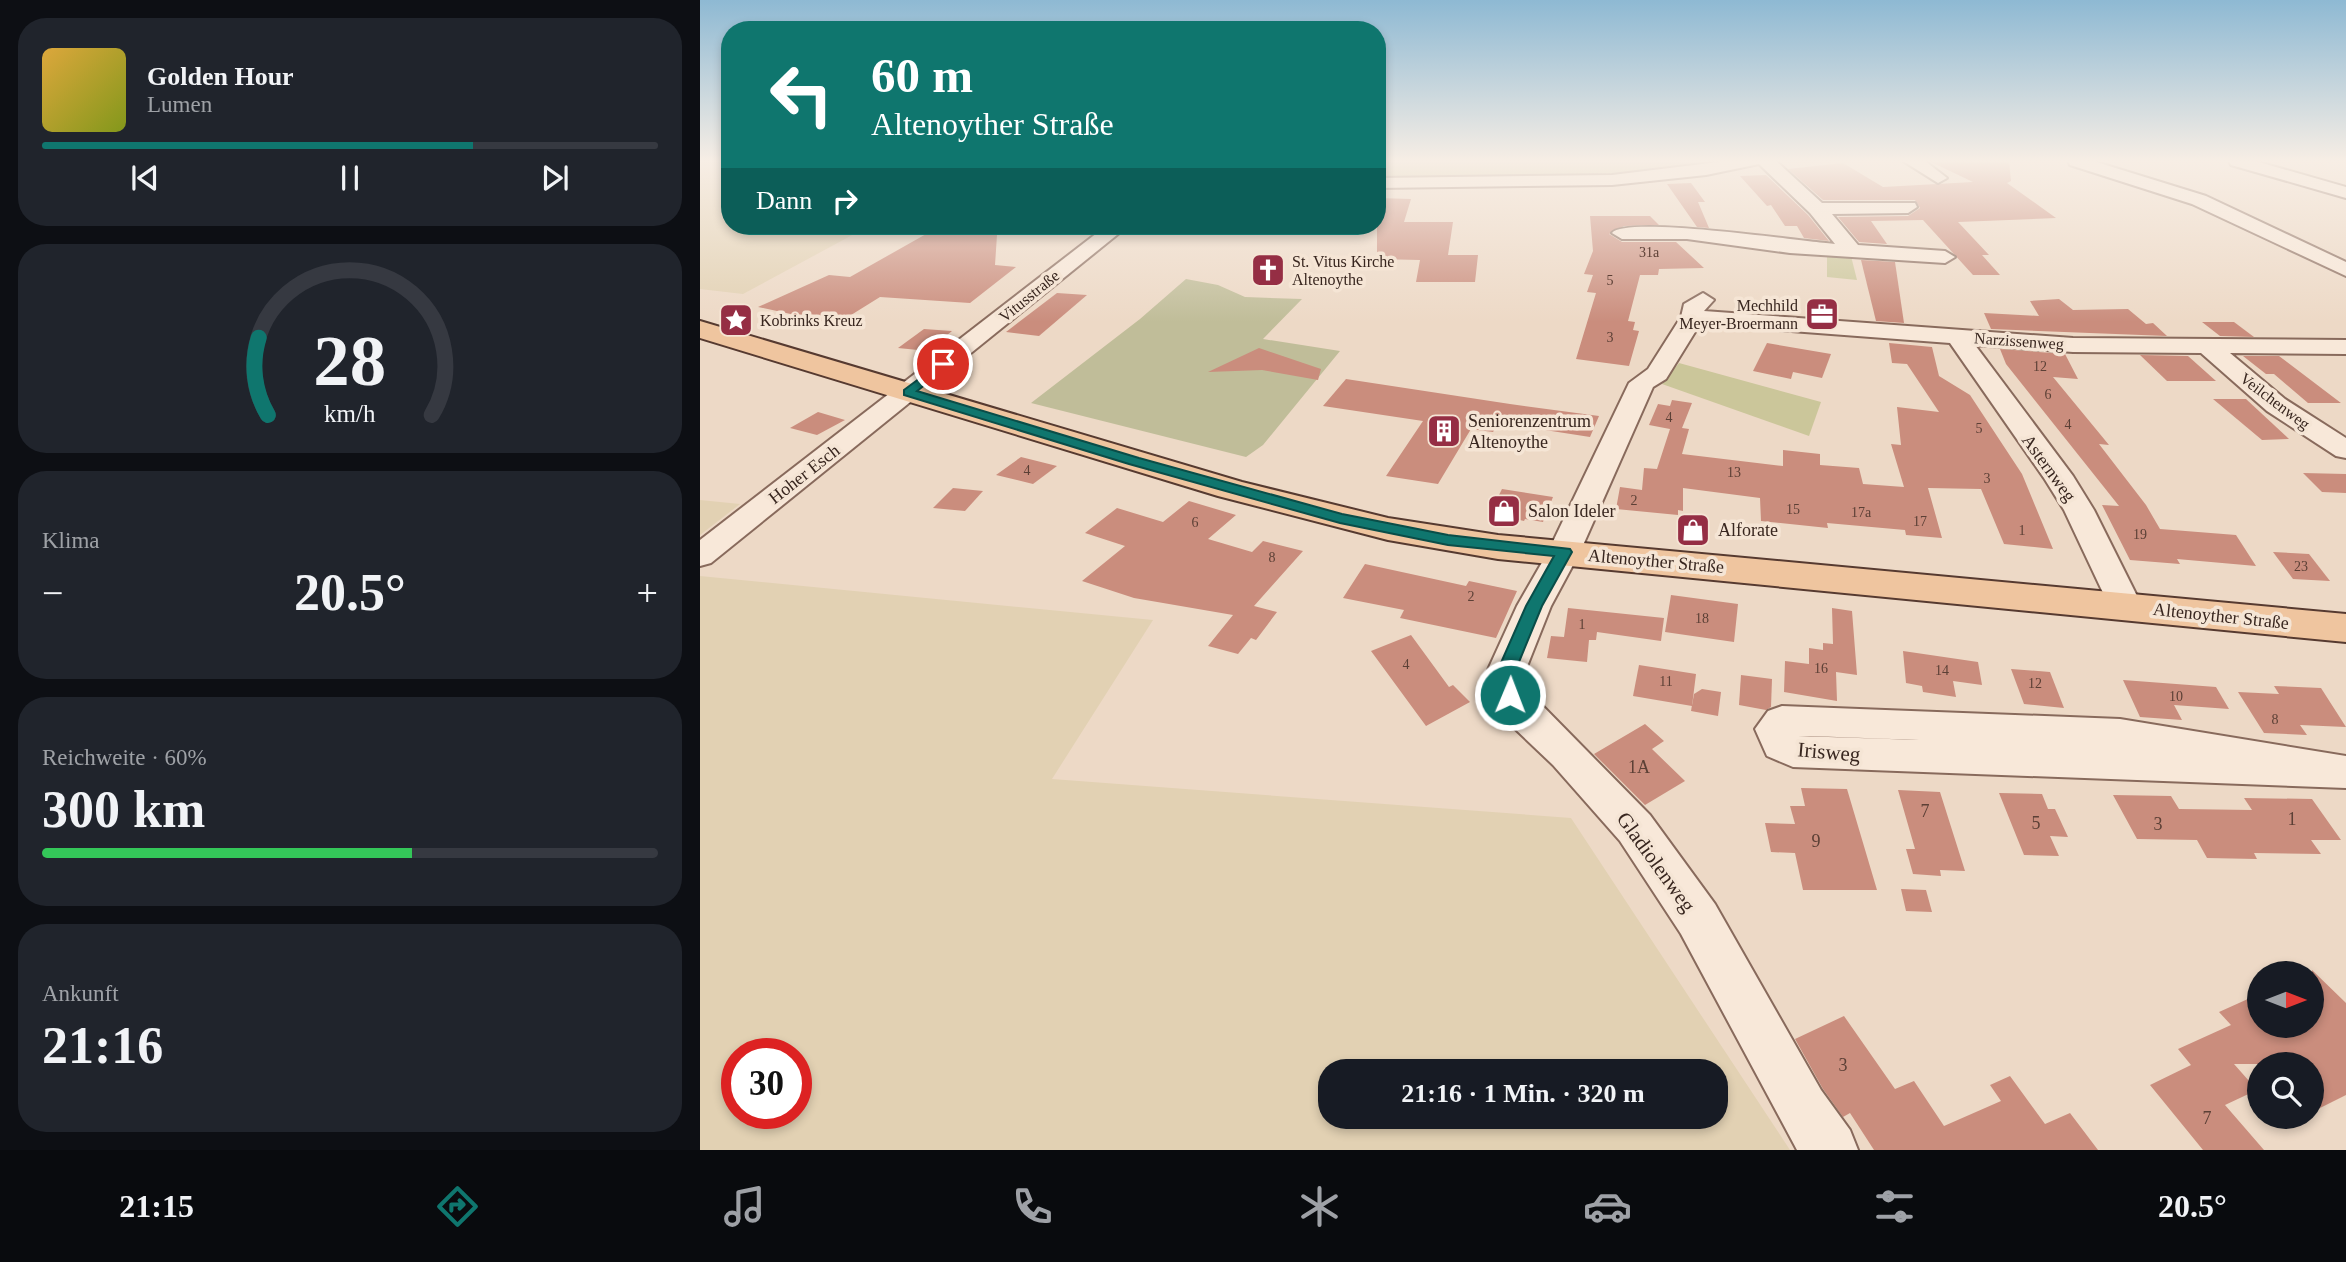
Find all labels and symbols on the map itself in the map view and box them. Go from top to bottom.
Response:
house number: 31a [1639,245,1660,260]
church icon: St. Vitus Kirche Altenoythe [1249,251,1287,289]
place label: St. Vitus Kirche Altenoythe [1292,253,1394,289]
street label: Vitusstraße [996,267,1062,325]
house number: 5 [1607,273,1614,288]
office icon: Mechhild Meyer-Broermann [1803,295,1841,333]
place label: Mechhild Meyer-Broermann [1679,297,1798,333]
place icon: Kobrinks Kreuz [717,301,755,339]
place label: Kobrinks Kreuz [760,312,863,329]
street label: Narzissenweg [1974,329,2064,354]
house number: 3 [1607,330,1614,345]
pin [913,334,973,394]
house number: 12 [2033,359,2047,374]
street label: Veilchenweg [2236,369,2313,433]
house number: 6 [2045,387,2052,402]
house number: 4 [1666,410,1673,425]
place label: Seniorenzentrum Altenoythe [1468,411,1591,452]
building icon: Seniorenzentrum Altenoythe [1425,412,1463,450]
house number: 4 [2065,417,2072,432]
house number: 5 [1976,421,1983,436]
street label: Asternweg [2018,431,2080,505]
street label: Hoher Esch [765,440,843,508]
house number: 4 [1024,463,1031,478]
house number: 13 [1727,465,1741,480]
house number: 3 [1984,471,1991,486]
shop icon: Salon Ideler [1485,492,1523,530]
house number: 2 [1631,493,1638,508]
place label: Salon Ideler [1528,501,1615,521]
house number: 15 [1786,502,1800,517]
house number: 17a [1851,505,1872,520]
shop icon: Alforate [1674,511,1712,549]
house number: 17 [1913,514,1927,529]
house number: 6 [1192,515,1199,530]
place label: Alforate [1718,520,1778,540]
house number: 1 [2019,523,2026,538]
house number: 19 [2133,527,2147,542]
street label: Altenoyther Straße [1587,545,1725,577]
house number: 8 [1269,550,1276,565]
house number: 23 [2294,559,2308,574]
house number: 2 [1468,589,1475,604]
street label: Altenoyther Straße [2152,599,2290,633]
house number: 18 [1695,611,1709,626]
house number: 1 [1579,617,1586,632]
house number: 4 [1403,657,1410,672]
position arrow [1473,658,1547,732]
house number: 16 [1814,661,1828,676]
house number: 14 [1935,663,1949,678]
house number: 11 [1659,674,1673,689]
house number: 12 [2028,676,2042,691]
house number: 10 [2169,689,2183,704]
house number: 8 [2272,712,2279,727]
street label: Irisweg [1797,737,1862,767]
house number: 1A [1628,757,1650,777]
house number: 7 [1921,801,1930,821]
street label: Gladiolenweg [1612,807,1701,917]
house number: 1 [2288,809,2297,829]
house number: 5 [2032,813,2041,833]
house number: 3 [2154,814,2163,834]
house number: 9 [1812,831,1821,851]
north arrow [2247,961,2324,1038]
speed limit sign: 30 [721,1038,812,1129]
house number: 3 [1839,1055,1848,1075]
house number: 7 [2203,1108,2212,1128]

